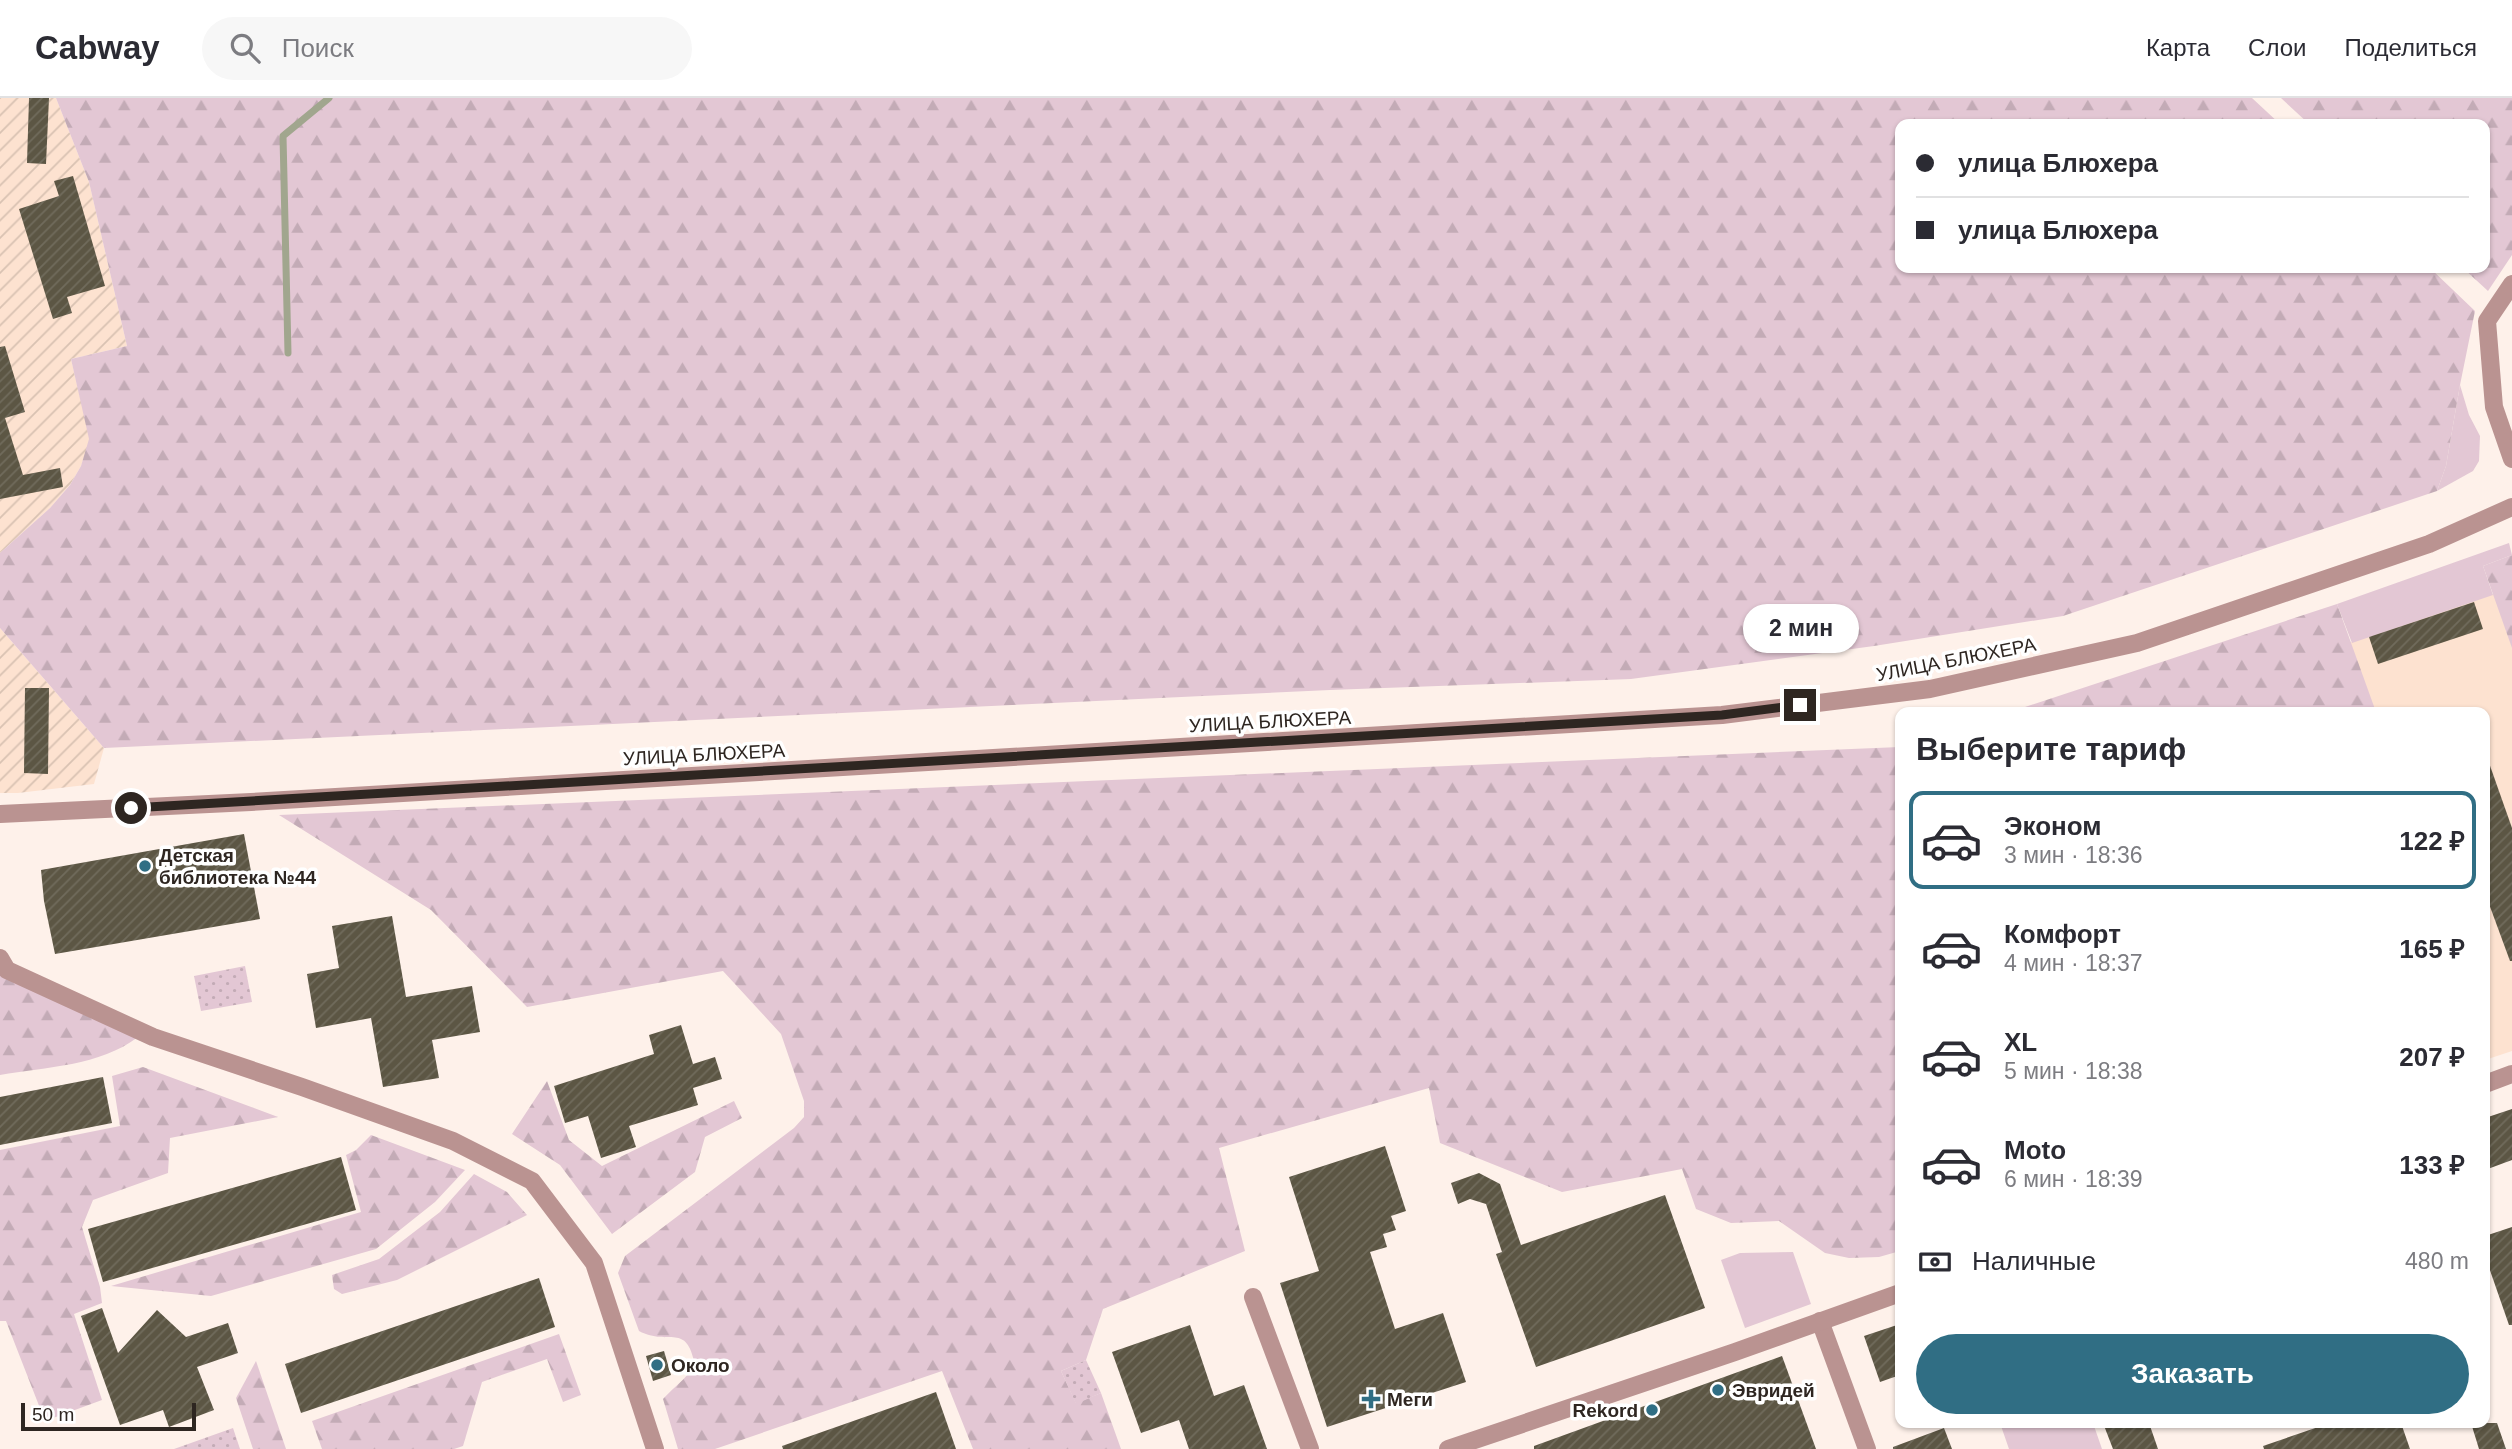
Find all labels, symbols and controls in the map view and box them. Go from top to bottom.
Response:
search box [202,17,692,80]
text: Cabway [35,29,160,66]
icon: search [226,29,264,67]
text: Поиск [282,33,354,63]
text: Карта [2146,34,2210,61]
text: Слои [2248,34,2306,61]
text: Поделиться [2344,34,2477,61]
text: улица Блюхера [1958,148,2158,178]
text: улица Блюхера [1958,215,2158,245]
callout: 2 мин [1742,603,1858,652]
text: 2 мин [1769,615,1833,641]
street label: УЛИЦА БЛЮХЕРА [1874,634,2038,685]
route end [1784,689,1816,721]
street label: УЛИЦА БЛЮХЕРА [1188,707,1352,736]
text: Выберите тариф [1916,731,2186,767]
street label: УЛИЦА БЛЮХЕРА [622,740,786,769]
route start [115,792,147,824]
icon: car [1920,809,1983,872]
text: Эконом [2004,811,2102,841]
text: 122 ₽ [2399,826,2465,856]
text: 3 мин · 18:36 [2004,842,2143,868]
place label: Детская библиотека №44 [159,845,317,888]
marker: Детская библиотека №44 [137,858,153,874]
icon: car [1920,917,1983,980]
text: Комфорт [2004,919,2121,949]
text: 165 ₽ [2399,934,2465,964]
text: 4 мин · 18:37 [2004,950,2143,976]
icon: car [1920,1025,1983,1088]
text: XL [2004,1027,2037,1057]
text: 207 ₽ [2399,1042,2465,1072]
text: 5 мин · 18:38 [2004,1058,2143,1084]
icon: car [1920,1133,1983,1196]
text: Moto [2004,1135,2066,1165]
text: 133 ₽ [2399,1150,2465,1180]
text: 6 мин · 18:39 [2004,1166,2143,1192]
icon: cash [1916,1243,1954,1281]
text: Наличные [1972,1246,2096,1276]
text: 480 m [2405,1248,2469,1274]
button: Заказать [1916,1334,2469,1414]
place label: Около [671,1355,730,1376]
marker: Около [649,1357,665,1373]
place label: Эвридей [1732,1380,1815,1401]
marker: Эвридей [1710,1382,1726,1398]
marker: Меги [1361,1389,1381,1409]
place label: Меги [1387,1389,1433,1410]
scale bar [21,1400,196,1432]
place label: Rekord [1573,1400,1638,1421]
marker: Rekord [1644,1402,1660,1418]
text: 50 m [32,1404,74,1425]

